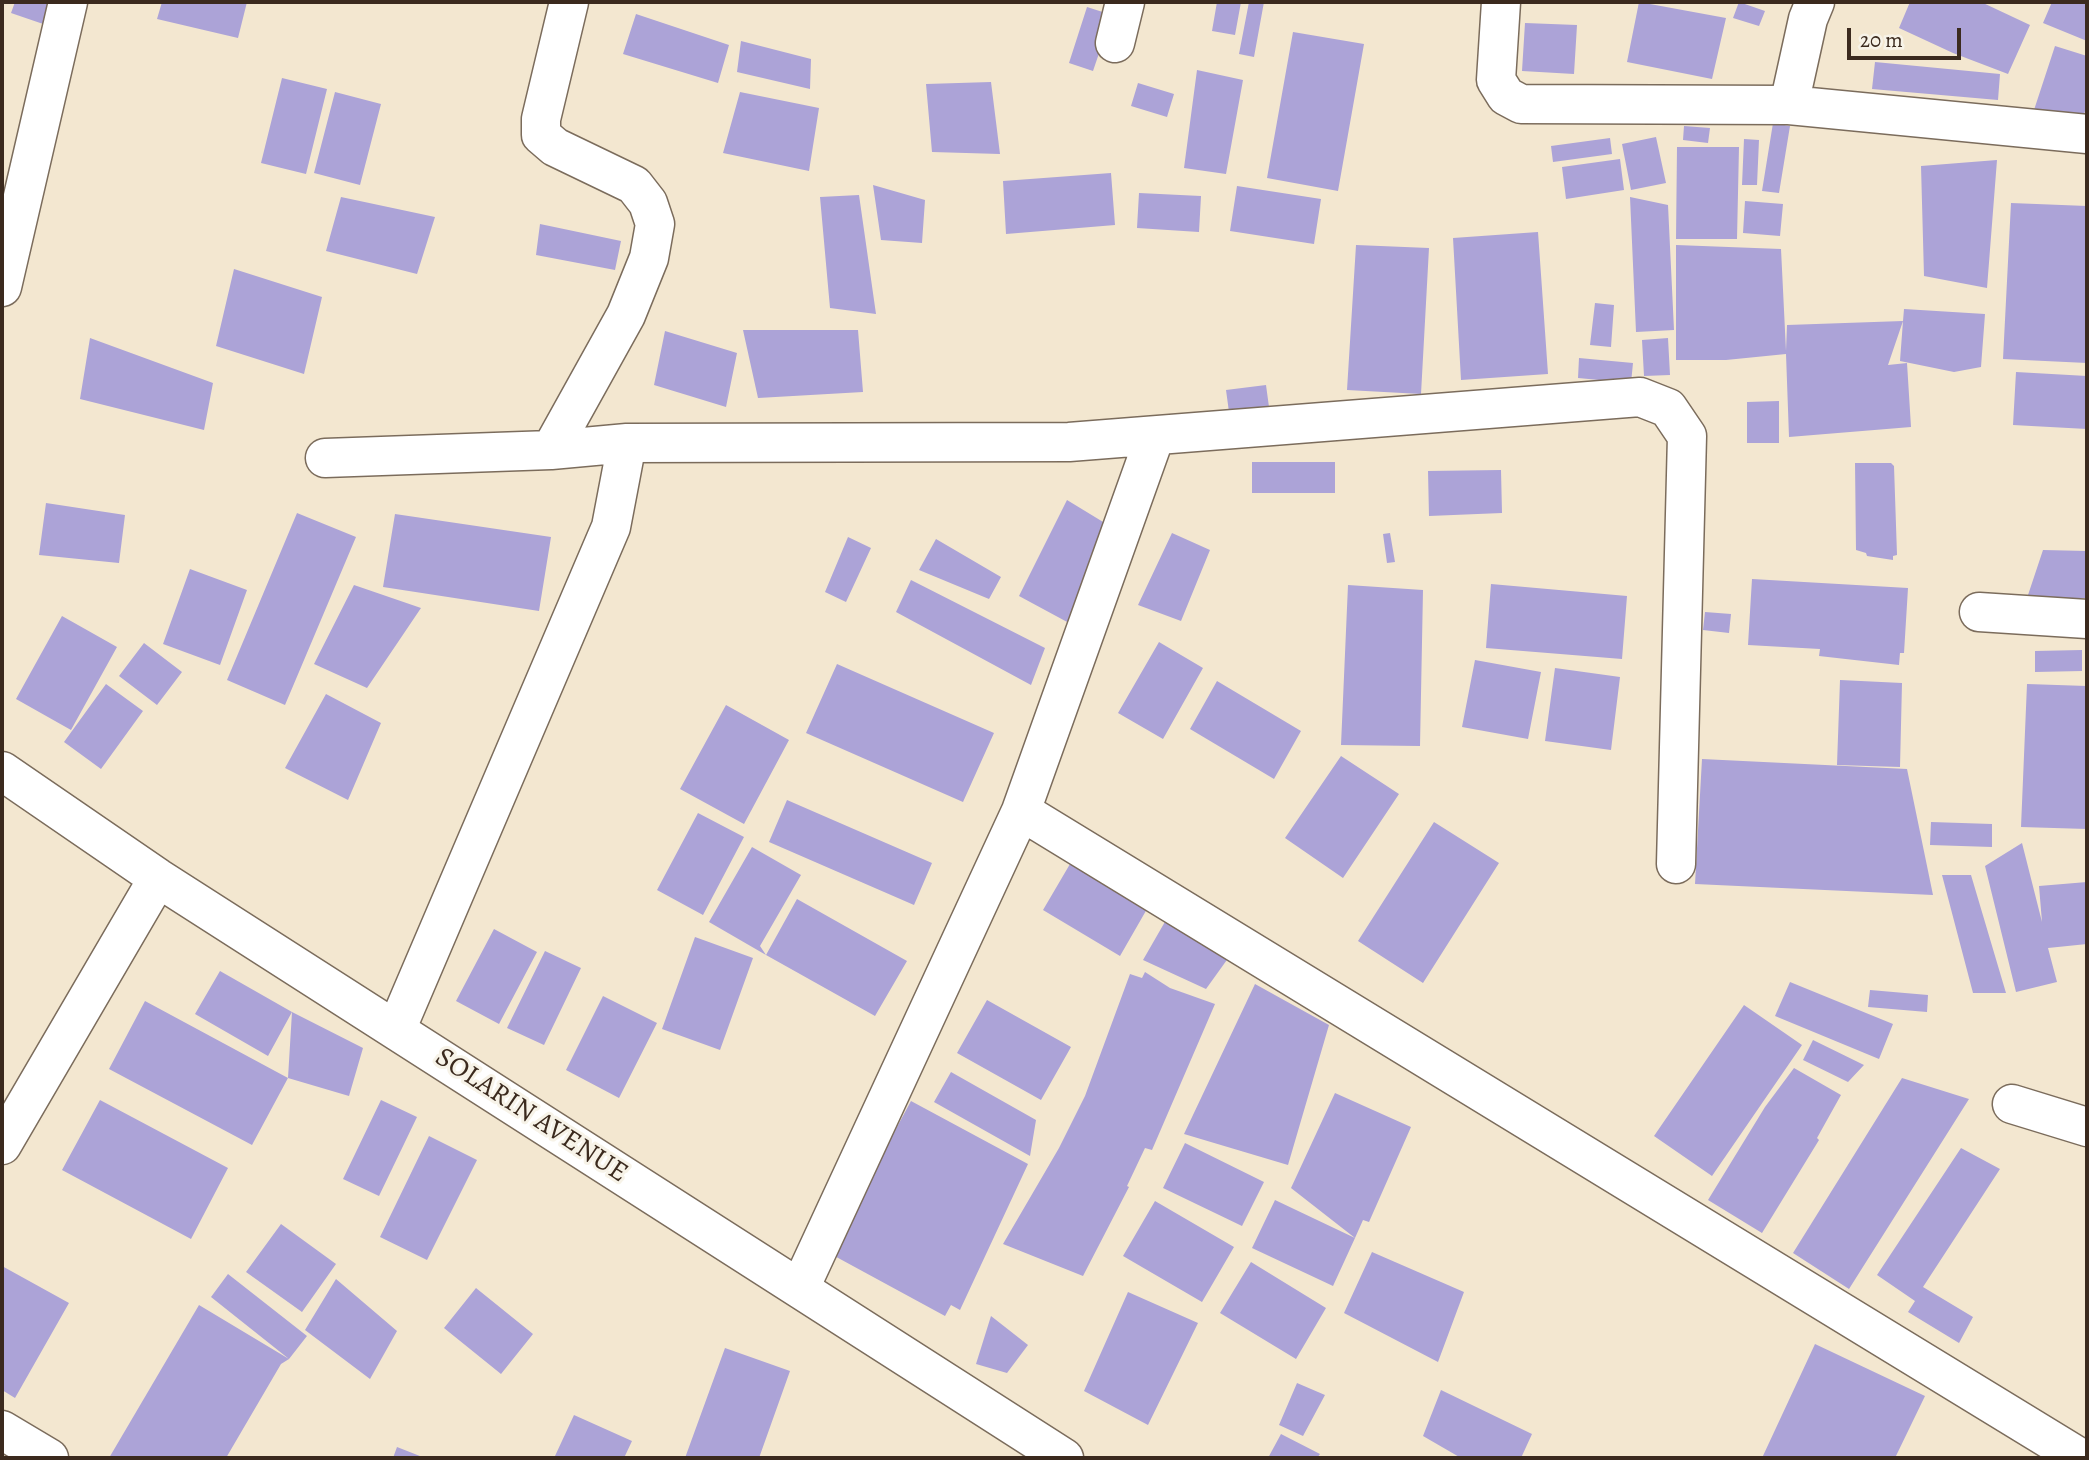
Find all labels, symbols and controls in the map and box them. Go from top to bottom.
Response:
scale bar [1851,14,1965,58]
text: 20 m [1860,26,1903,54]
street label: SOLARIN AVENUE [428,1041,634,1191]

